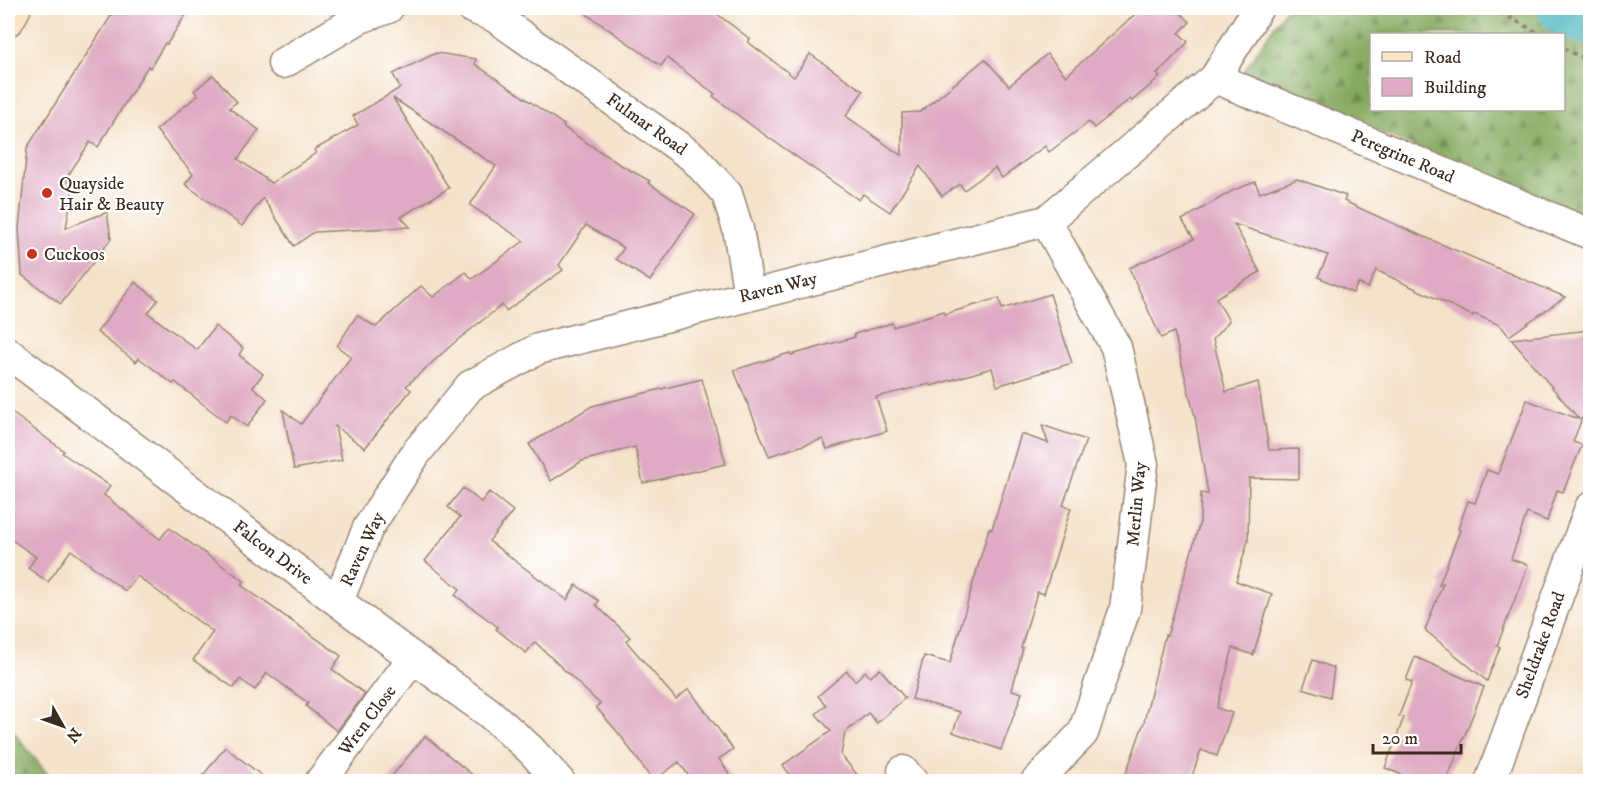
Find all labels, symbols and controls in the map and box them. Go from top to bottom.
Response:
legend [1370,33,1565,111]
text: Road [1424,47,1461,69]
text: Building [1424,77,1486,99]
street label: Fulmar Road [602,89,691,161]
street label: Peregrine Road [1348,125,1457,189]
place label: Quayside Hair & Beauty [59,173,165,216]
marker: Quayside Hair & Beauty [40,186,54,200]
place label: Cuckoos [44,244,105,266]
marker: Cuckoos [25,247,39,261]
street label: Raven Way [737,268,820,308]
street label: Merlin Way [1122,460,1152,547]
street label: Raven Way [336,508,390,590]
street label: Falcon Drive [229,516,316,590]
street label: Sheldrake Road [1511,589,1570,702]
street label: Wren Close [334,681,401,761]
north arrow [33,696,93,756]
scale bar [1373,717,1462,755]
text: N [62,724,86,746]
text: 20 m [1382,728,1418,750]

